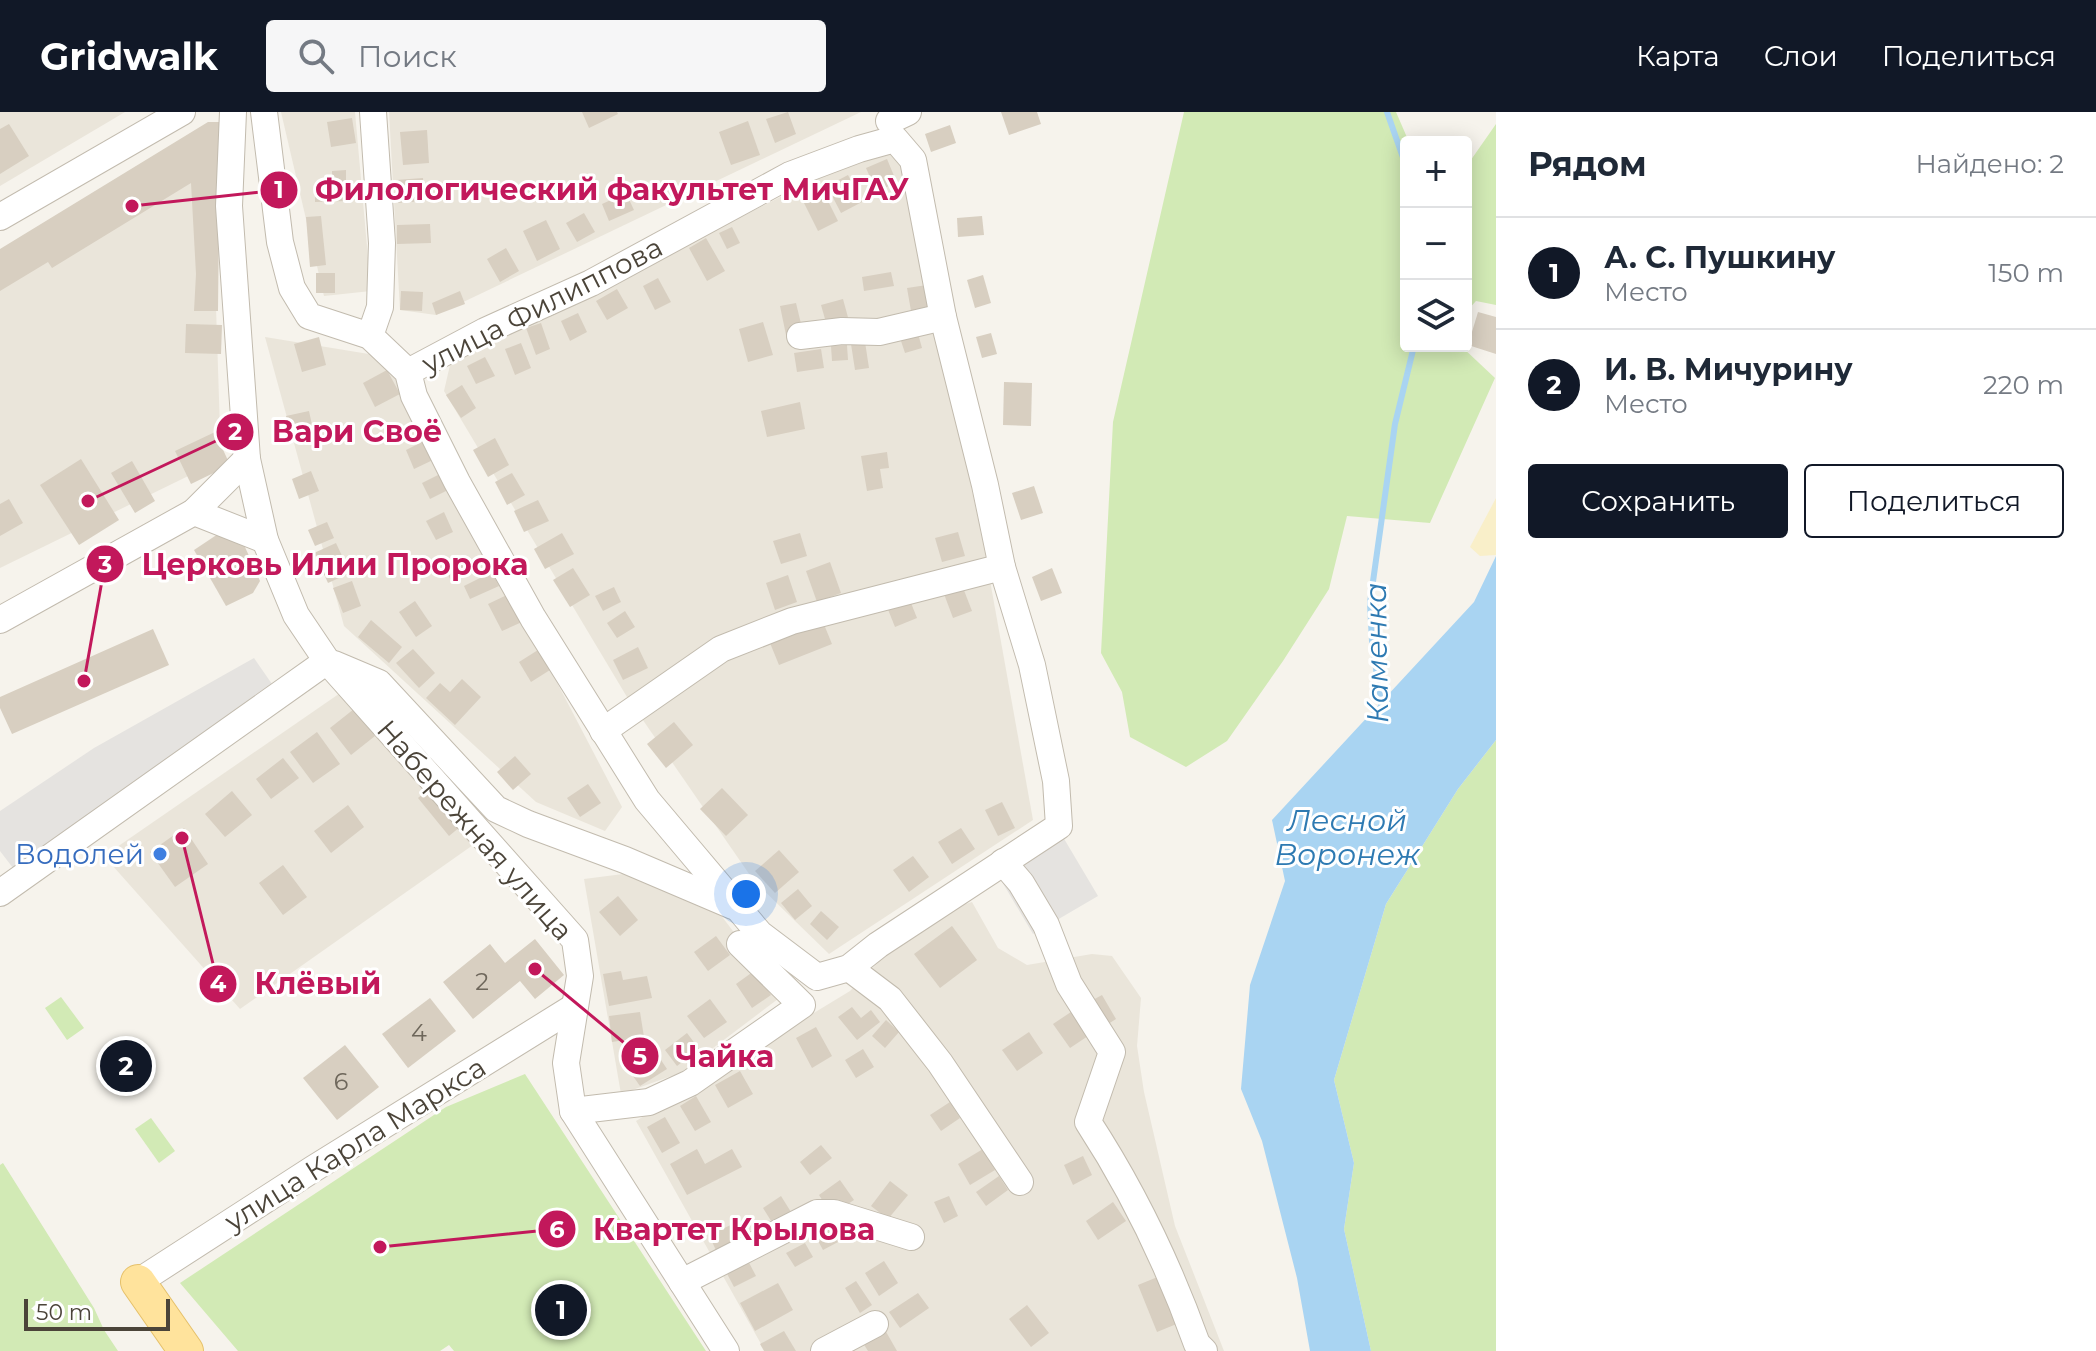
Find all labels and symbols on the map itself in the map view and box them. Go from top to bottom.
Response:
callout: Филологический факультет МичГАУ [259,163,925,217]
text: Филологический факультет МичГАУ [315,171,909,208]
text: 1 [274,175,284,204]
street label: улица Филиппова [415,230,668,381]
callout: Вари Своё [215,405,458,459]
text: Вари Своё [272,413,442,450]
text: 2 [228,417,242,446]
callout: Церковь Илии Пророка [85,537,544,591]
text: Церковь Илии Пророка [142,546,528,583]
text: 3 [97,550,112,579]
water label: Каменка [1357,582,1396,724]
street label: Набережная улица [370,713,580,947]
water label: Лесной Воронеж [1274,802,1421,873]
place label: Водолей [15,837,144,871]
marker: Водолей [151,845,169,863]
your location [726,874,766,914]
callout: Клёвый [198,957,397,1011]
text: Клёвый [255,965,381,1002]
house number: 2 [475,967,489,996]
text: 4 [210,969,227,998]
house number: 4 [411,1018,427,1047]
callout: Чайка [620,1029,790,1083]
pin: 2 [100,1036,152,1096]
text: Чайка [676,1038,774,1075]
text: 5 [633,1042,647,1071]
street label: улица Карла Маркса [217,1050,492,1239]
house number: 6 [334,1067,348,1096]
callout: Квартет Крылова [537,1202,891,1256]
text: Квартет Крылова [593,1211,875,1248]
text: 6 [549,1215,565,1244]
pin: 1 [535,1280,587,1340]
scale bar [24,1295,170,1331]

